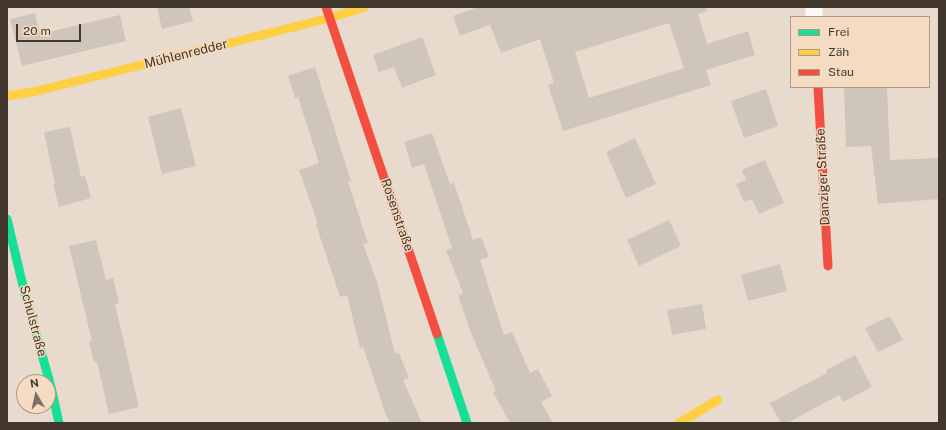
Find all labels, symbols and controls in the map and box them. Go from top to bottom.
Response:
scale bar [18,16,83,42]
legend [790,16,930,88]
text: 20 m [23,24,51,38]
text: Frei [828,25,850,39]
street label: Mühlenredder [143,36,229,72]
text: Zäh [828,45,849,59]
text: Stau [828,65,854,79]
street label: Danziger Straße [813,128,833,226]
street label: Rosenstraße [377,177,417,253]
street label: Schulstraße [16,284,50,358]
north arrow [16,374,56,414]
text: N [29,377,39,390]

